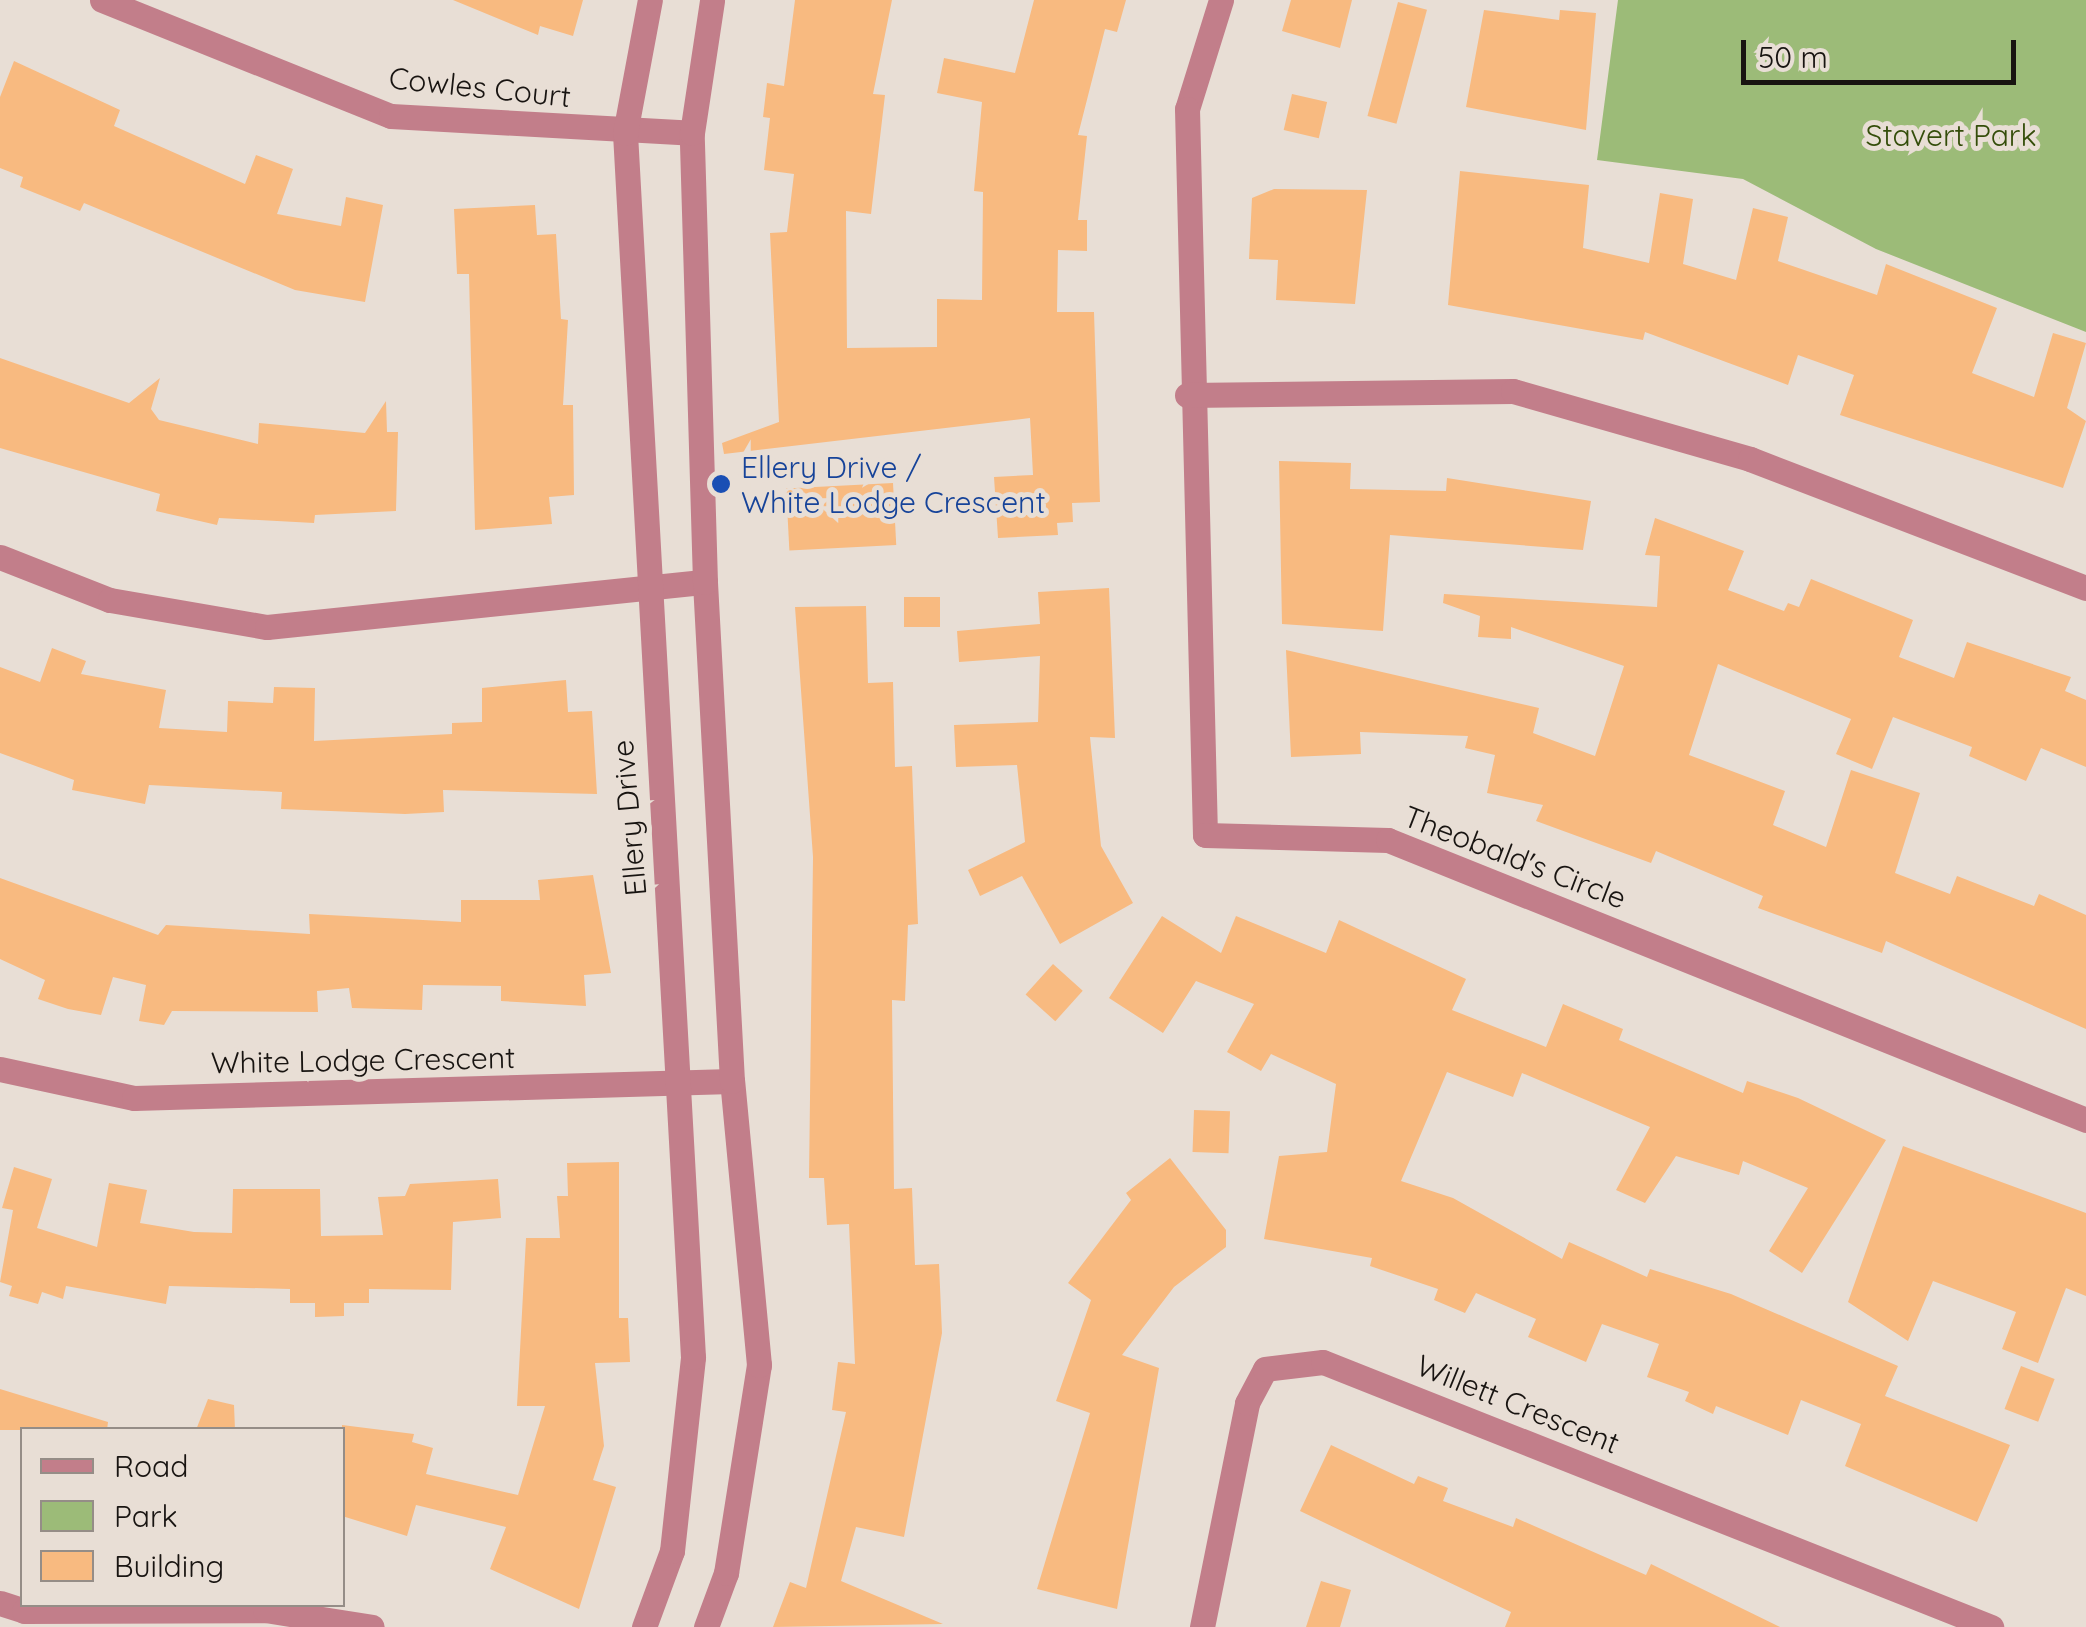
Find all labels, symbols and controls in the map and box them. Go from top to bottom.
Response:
scale bar [1746,20,2021,82]
text: 50 m [1758,38,1828,76]
street label: Cowles Court [387,60,573,114]
park label: Stavert Park [1866,117,2036,153]
place label: Ellery Drive / White Lodge Crescent [741,449,1046,520]
marker: Ellery Drive / White Lodge Crescent [710,473,732,495]
street label: Ellery Drive [604,738,654,898]
street label: Theobald's Circle [1399,798,1631,916]
street label: White Lodge Crescent [210,1039,516,1081]
street label: Willett Crescent [1411,1347,1625,1461]
legend [20,1427,345,1607]
text: Road [114,1447,188,1485]
text: Park [114,1497,178,1535]
text: Building [114,1547,224,1585]

